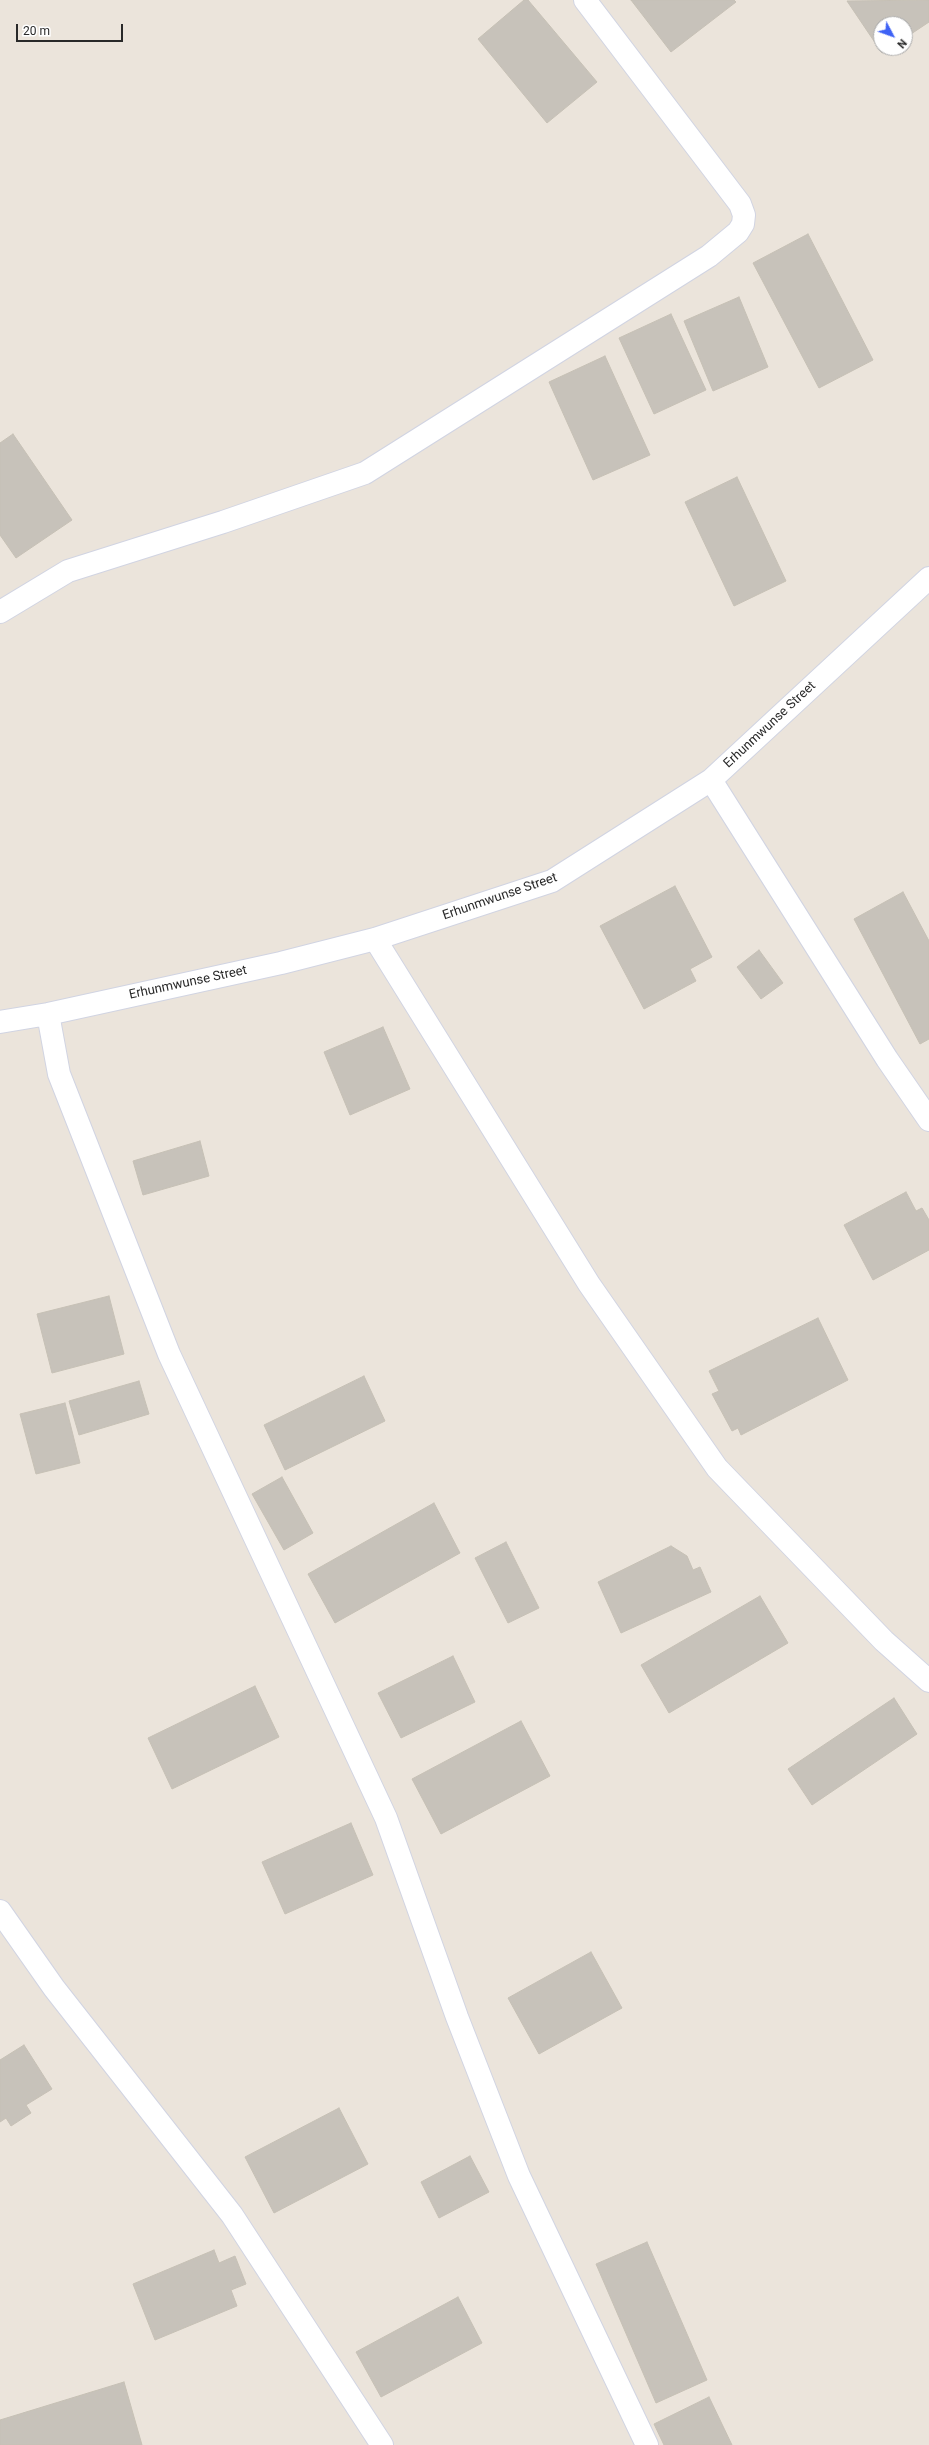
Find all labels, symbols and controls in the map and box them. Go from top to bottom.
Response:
scale bar [18,16,125,42]
north arrow [873,16,913,56]
text: 20 m [23,24,50,38]
text: N [894,36,909,51]
street label: Erhunmwunse Street [721,678,819,772]
street label: Erhunmwunse Street [441,870,559,924]
street label: Erhunmwunse Street [128,963,248,1003]

